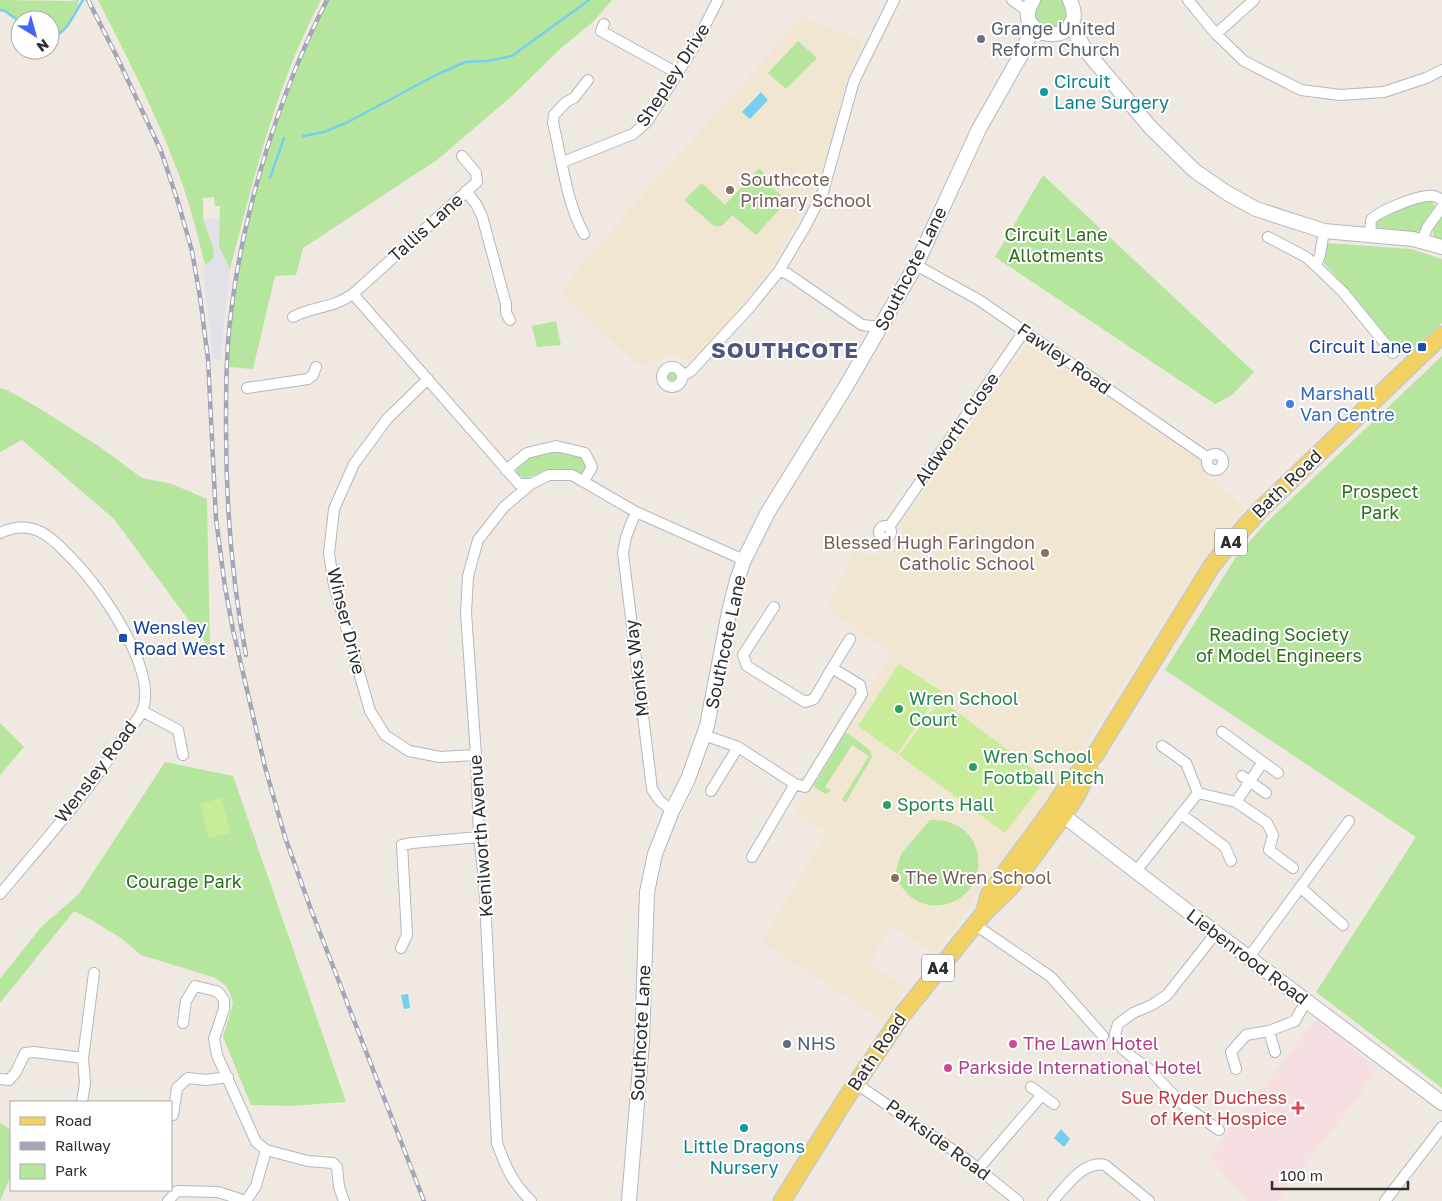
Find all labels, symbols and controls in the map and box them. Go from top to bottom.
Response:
north arrow [10,10,60,60]
place label: Grange United Reform Church [991,17,1120,60]
street label: Shepley Drive [631,19,714,130]
marker: Grange United Reform Church [975,33,987,45]
text: N [34,36,52,56]
place label: Circuit Lane Surgery [1054,70,1169,113]
marker: Circuit Lane Surgery [1038,86,1050,98]
place label: Southcote Primary School [740,168,872,211]
marker: Southcote Primary School [724,184,736,196]
street label: Tallis Lane [384,188,467,266]
street label: Southcote Lane [869,203,951,334]
park label: Circuit Lane Allotments [1004,223,1108,266]
street label: Fawley Road [1014,318,1116,399]
place label: Circuit Lane [1309,335,1412,357]
district label: SOUTHCOTE [711,336,859,363]
marker: Circuit Lane [1416,341,1428,353]
street label: Aldworth Close [909,368,1003,489]
place label: Marshall Van Centre [1300,382,1395,425]
marker: Marshall Van Centre [1284,398,1296,410]
street label: Bath Road [1247,444,1326,522]
park label: Prospect Park [1341,480,1419,523]
road number: A4 [1215,528,1247,556]
place label: Blessed Hugh Faringdon Catholic School [823,531,1035,574]
marker: Blessed Hugh Faringdon Catholic School [1039,547,1051,559]
street label: Winser Drive [323,565,371,676]
street label: Southcote Lane [700,573,750,711]
place label: Wensley Road West [133,616,225,659]
street label: Monks Way [619,618,653,718]
park label: Reading Society of Model Engineers [1196,623,1362,666]
marker: Wensley Road West [117,632,129,644]
place label: Wren School Court [909,687,1019,730]
marker: Wren School Court [893,703,905,715]
street label: Wensley Road [50,716,141,827]
place label: Wren School Football Pitch [983,745,1104,788]
street label: Kenilworth Avenue [463,754,497,918]
marker: Wren School Football Pitch [967,761,979,773]
place label: Sports Hall [897,793,995,815]
marker: Sports Hall [881,799,893,811]
place label: The Wren School [905,866,1052,888]
park label: Courage Park [126,870,242,892]
marker: The Wren School [889,872,901,884]
street label: Liebenrood Road [1183,903,1313,1009]
road number: A4 [922,954,954,981]
street label: Southcote Lane [625,964,655,1102]
street label: Bath Road [842,1008,910,1094]
place label: NHS [797,1032,836,1054]
place label: The Lawn Hotel [1023,1032,1159,1054]
marker: NHS [781,1038,793,1050]
marker: The Lawn Hotel [1007,1038,1019,1050]
place label: Parkside International Hotel [958,1056,1202,1078]
marker: Parkside International Hotel [942,1062,954,1074]
place label: Sue Ryder Duchess of Kent Hospice [1121,1086,1287,1129]
street label: Parkside Road [882,1094,995,1184]
legend [10,1101,172,1191]
marker: Sue Ryder Duchess of Kent Hospice [1291,1101,1305,1115]
text: Road [55,1111,92,1129]
marker: Little Dragons Nursery [738,1122,750,1134]
place label: Little Dragons Nursery [683,1135,805,1178]
text: Railway [55,1136,111,1154]
scale bar [1272,1158,1408,1190]
text: Park [55,1161,88,1179]
text: 100 m [1280,1166,1323,1184]

